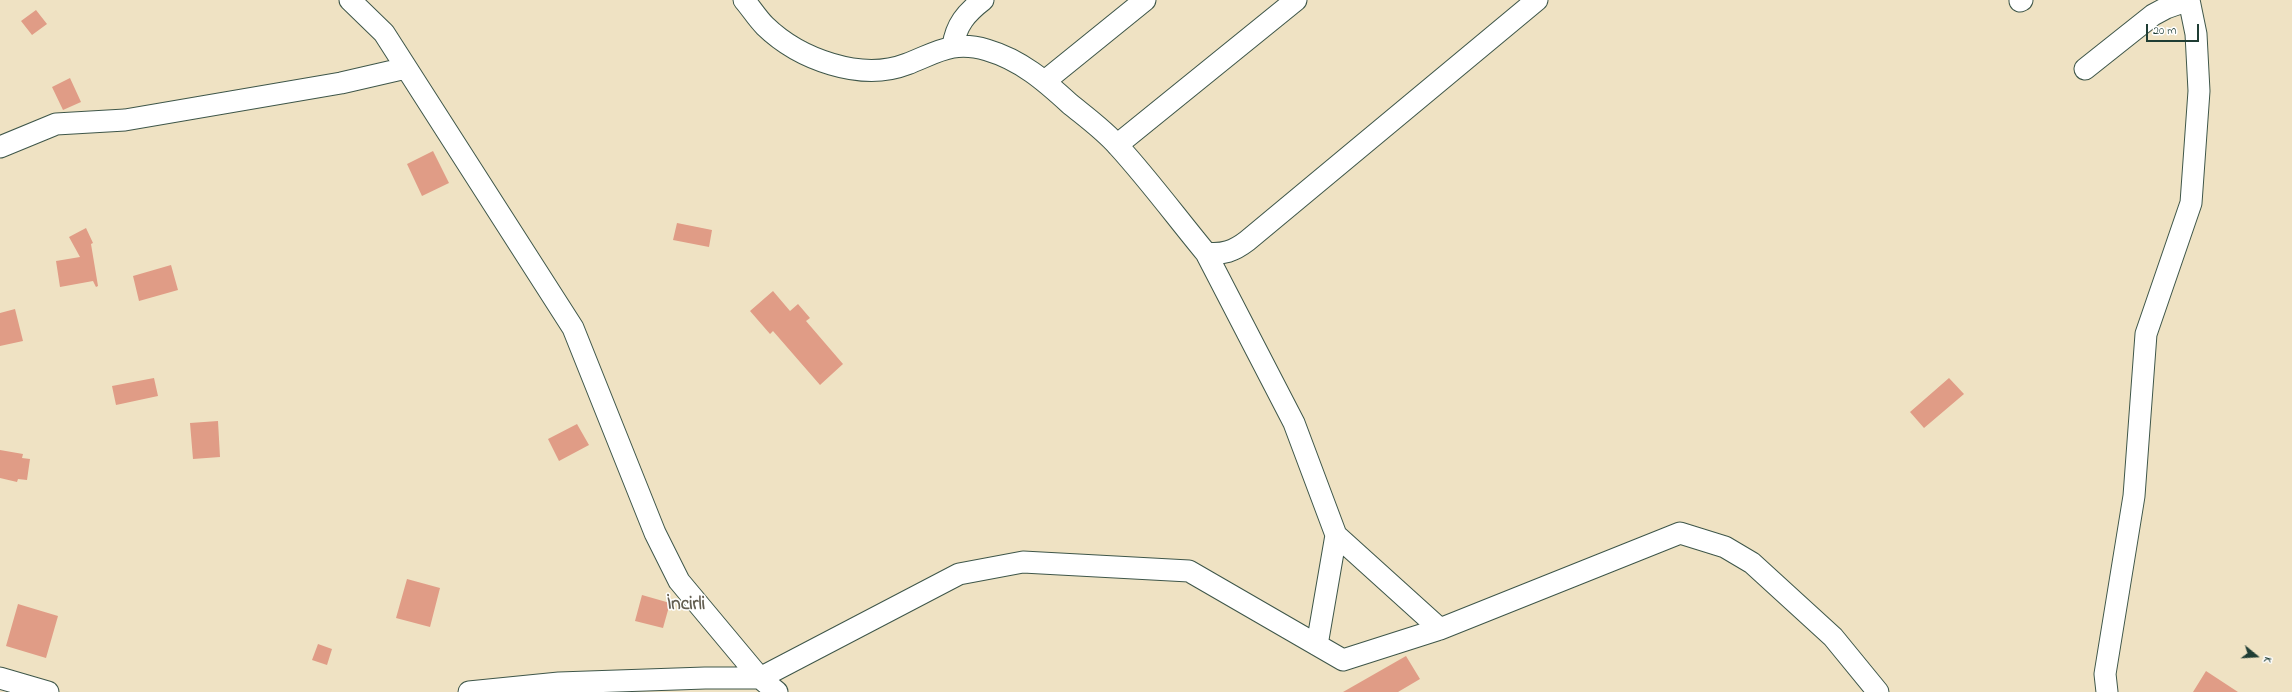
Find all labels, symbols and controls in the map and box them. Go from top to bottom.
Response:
scale bar [2148,16,2201,42]
text: 20 m [2153,22,2176,40]
district label: İncirli [667,595,705,617]
north arrow [2236,636,2276,676]
text: K [2259,655,2276,665]

